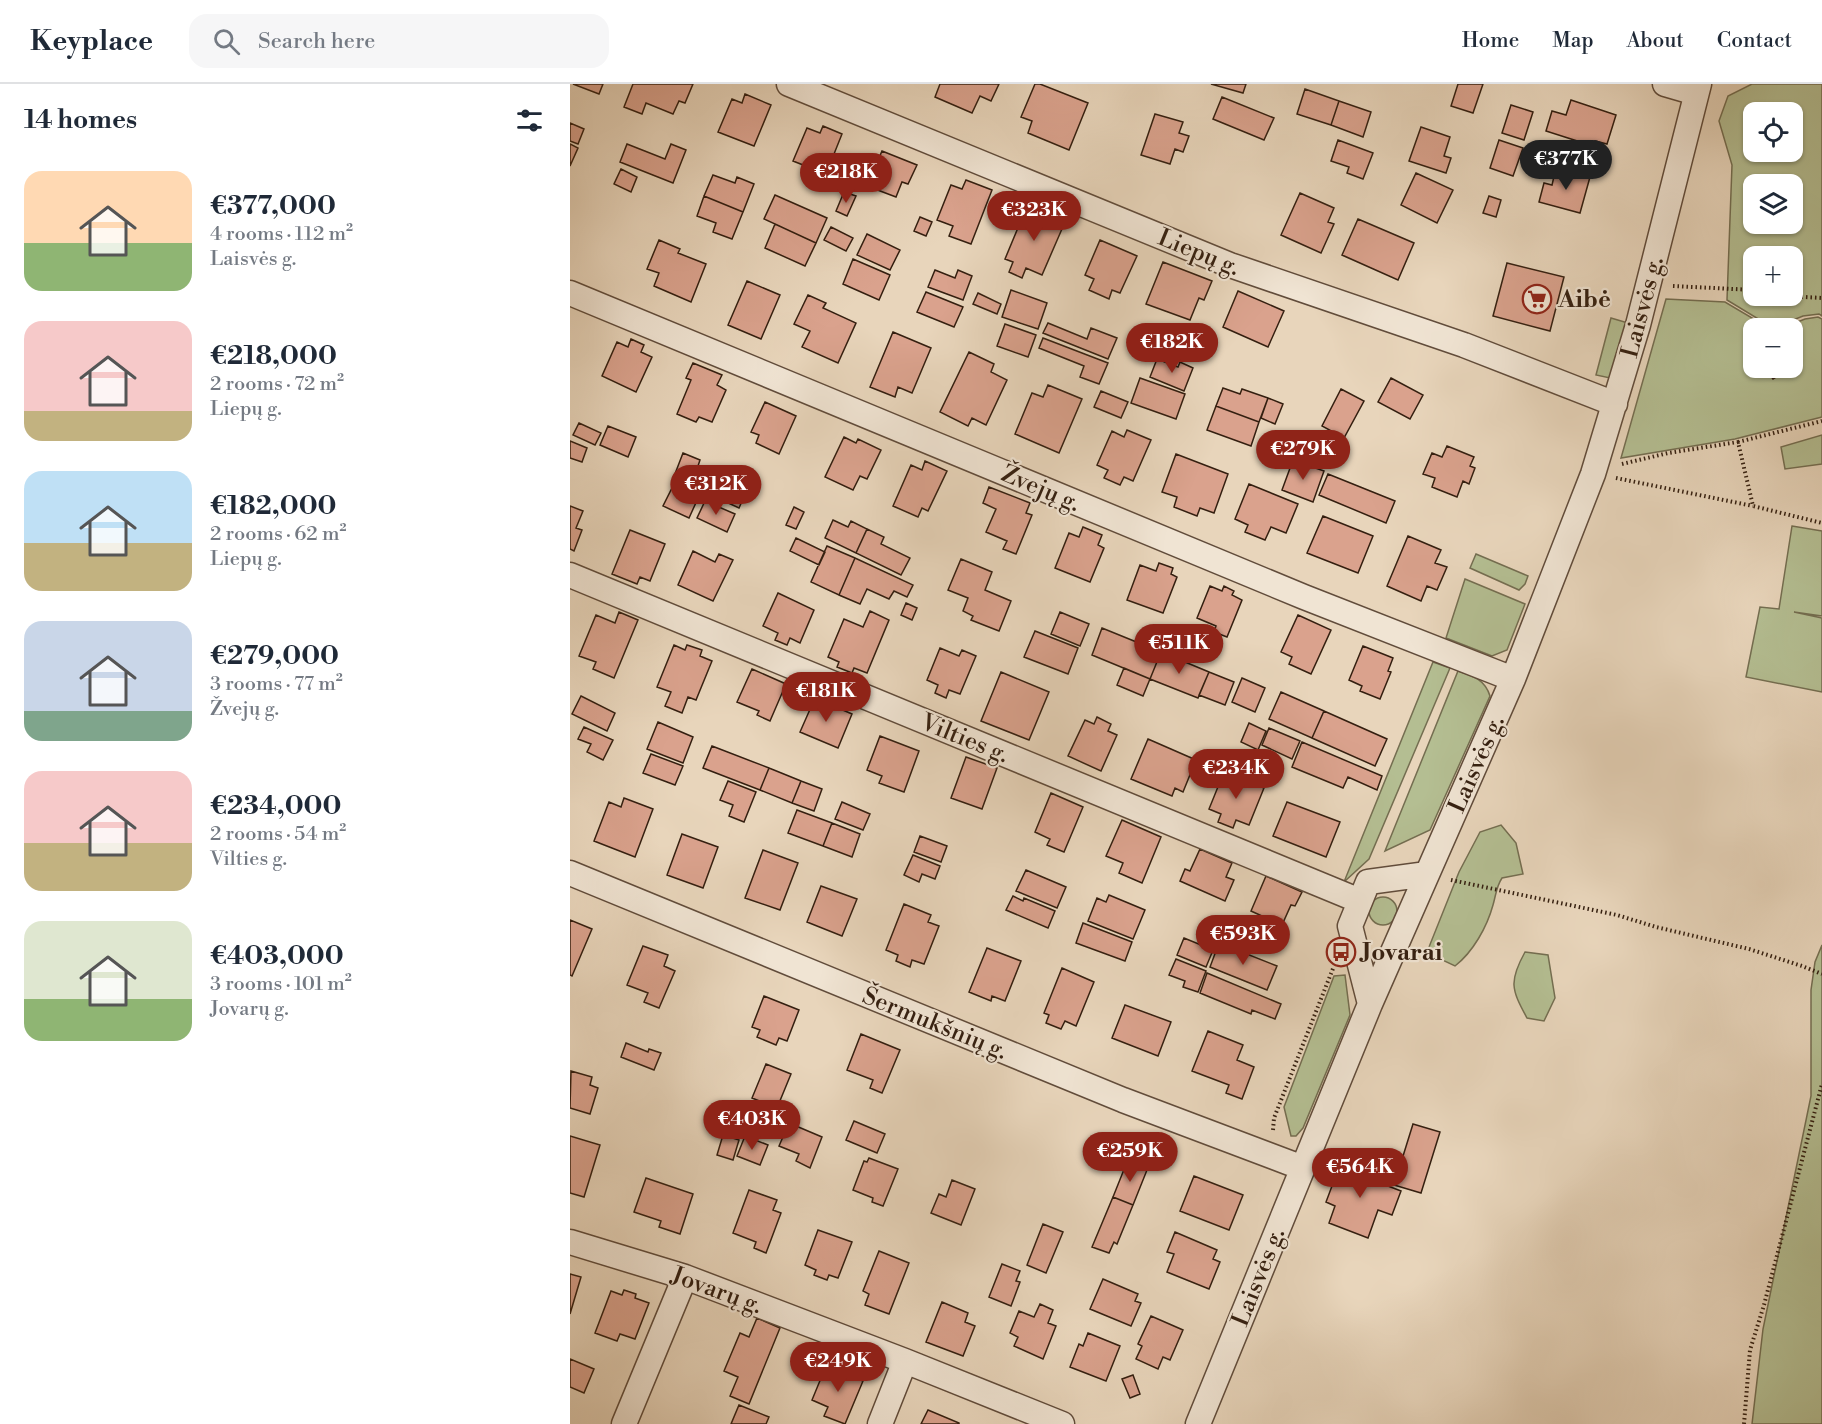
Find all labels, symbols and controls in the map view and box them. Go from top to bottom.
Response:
search box [189,14,609,68]
text: Keyplace [30,24,153,59]
icon: search [210,25,243,58]
text: Search here [258,28,375,55]
text: Home [1462,28,1519,54]
text: Map [1552,28,1594,54]
text: About [1627,28,1684,54]
text: Contact [1717,28,1792,54]
map controls [1743,102,1803,378]
button: locate [1743,102,1803,162]
text: 14 homes [24,104,137,136]
icon: filters [513,104,546,137]
pin: €377K [1524,140,1608,191]
text: €377K [1534,147,1598,172]
pin: €218K [804,153,888,204]
text: €218K [814,160,878,185]
button: layers [1743,174,1803,234]
text: €377,000 [210,190,336,222]
pin: €323K [992,191,1076,242]
icon: home [72,195,144,267]
text: €323K [1001,198,1067,223]
text: 4 rooms · 112 m² [210,222,353,247]
street label: Liepų g. [1153,223,1244,283]
button: + [1743,246,1803,306]
text: Laisvės g. [210,247,296,272]
street label: Laisvės g. [1615,253,1671,361]
supermarket icon: Aibė [1521,283,1553,315]
place label: Aibė [1557,285,1611,315]
button: − [1743,318,1803,378]
pin: €182K [1130,323,1214,374]
text: €182K [1140,330,1204,355]
text: €218,000 [210,340,337,372]
icon: home [72,345,144,417]
text: 2 rooms · 72 m² [210,372,344,397]
text: Liepų g. [210,397,282,422]
pin: €279K [1261,430,1345,481]
text: €279K [1270,437,1336,462]
street label: Žvejų g. [997,458,1085,519]
pin: €312K [674,465,758,516]
text: €312K [684,472,748,497]
text: €182,000 [210,490,337,522]
icon: home [72,495,144,567]
text: 2 rooms · 62 m² [210,522,346,547]
text: Liepų g. [210,547,282,572]
pin: €511K [1137,624,1221,675]
text: €511K [1148,631,1210,656]
text: €279,000 [210,640,339,672]
icon: home [72,645,144,717]
text: 3 rooms · 77 m² [210,672,343,697]
pin: €181K [784,672,868,723]
text: €181K [796,679,856,704]
text: Žvejų g. [210,697,279,722]
street label: Vilties g. [915,707,1013,770]
street label: Laisvės g. [1442,711,1512,818]
pin: €234K [1194,749,1278,800]
text: €234K [1202,756,1270,781]
text: €234,000 [210,790,341,822]
icon: home [72,795,144,867]
text: 2 rooms · 54 m² [210,822,346,847]
text: Vilties g. [210,847,287,872]
pin: €593K [1201,915,1285,966]
text: €593K [1210,922,1276,947]
bus stop icon: Jovarai [1325,936,1357,968]
place label: Jovarai [1359,938,1443,968]
text: €403,000 [210,940,344,972]
icon: home [72,945,144,1017]
text: 3 rooms · 101 m² [210,972,352,997]
street label: Šermukšnių g. [858,979,1012,1067]
text: Jovarų g. [210,997,289,1022]
pin: €403K [710,1100,794,1151]
text: €403K [717,1107,787,1132]
pin: €259K [1088,1132,1172,1183]
text: €259K [1097,1139,1163,1164]
pin: €564K [1318,1148,1402,1199]
text: €564K [1326,1155,1394,1180]
street label: Laisvės g. [1226,1224,1292,1331]
street label: Jovarų g. [666,1260,766,1321]
pin: €249K [796,1342,880,1393]
text: €249K [804,1349,872,1374]

